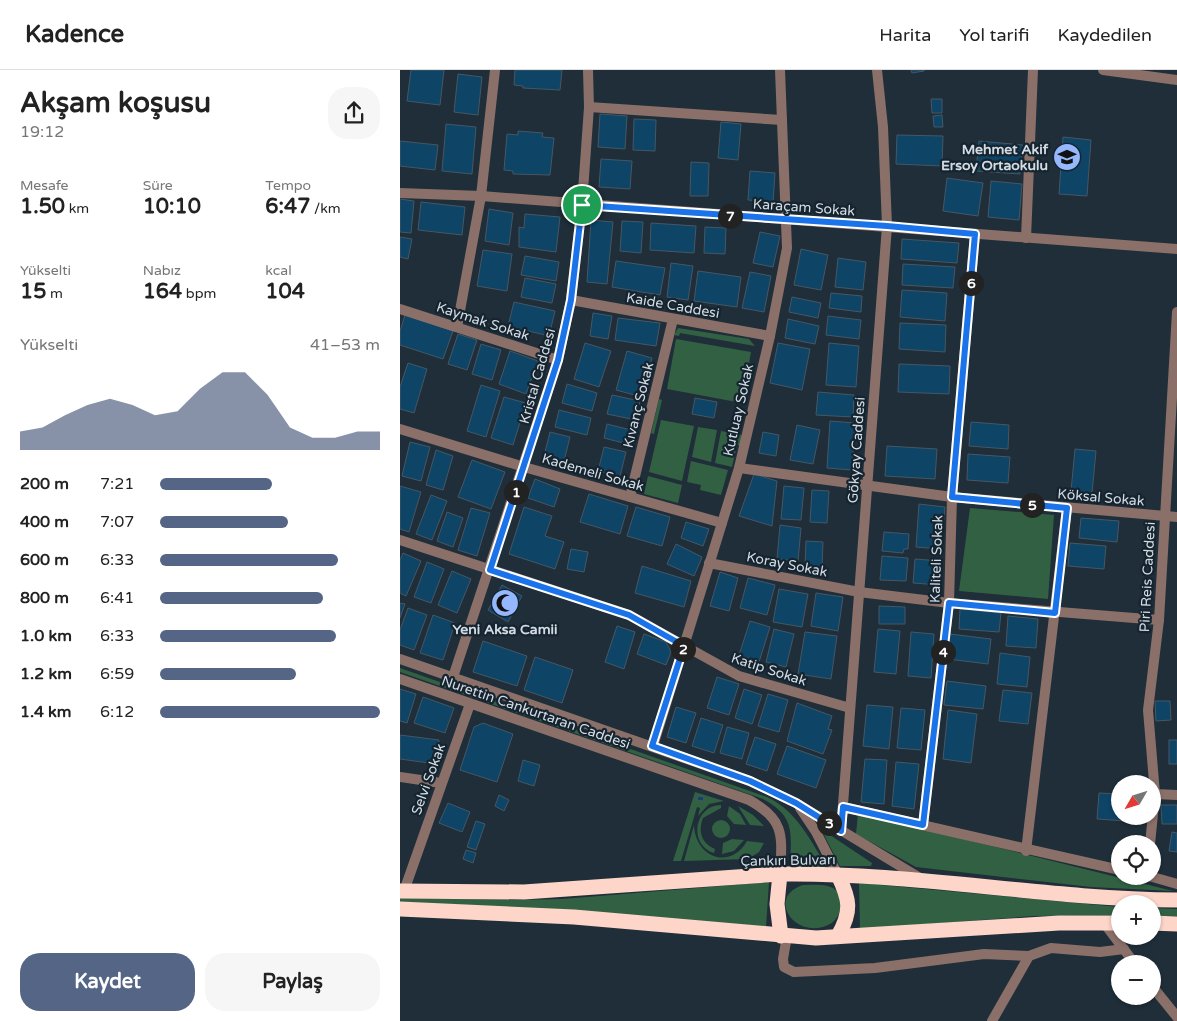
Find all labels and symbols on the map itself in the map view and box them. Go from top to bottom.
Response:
place label: Mehmet Akif Ersoy Ortaokulu [941,141,1049,174]
school or university icon: Mehmet Akif Ersoy Ortaokulu [1052,142,1082,172]
pin [561,184,603,226]
street label: Karaçam Sokak [752,195,856,220]
pin: 7 [718,204,742,228]
pin: 6 [958,270,984,296]
street label: Kaide Caddesi [625,289,721,322]
street label: Kaymak Sokak [434,298,532,345]
street label: Kristal Caddesi [516,326,559,426]
street label: Kıvanç Sokak [620,360,657,450]
street label: Kutluay Sokak [720,362,757,458]
street label: Gökyay Caddesi [844,396,869,504]
street label: Kademeli Sokak [540,450,646,495]
pin: 1 [504,480,528,504]
street label: Köksal Sokak [1057,485,1146,510]
pin: 5 [1020,492,1044,518]
street label: Kaliteli Sokak [926,514,947,603]
street label: Piri Reis Caddesi [1136,521,1159,633]
street label: Koray Sokak [745,548,829,581]
mosque icon: Yeni Aksa Camii [490,588,520,618]
place label: Yeni Aksa Camii [452,621,558,638]
pin: 2 [670,636,696,662]
pin: 4 [930,640,956,664]
street label: Katip Sokak [729,649,809,690]
street label: Nurettin Cankurtaran Caddesi [439,672,633,753]
street label: Selvi Sokak [408,741,449,817]
north arrow [1111,775,1161,825]
pin: 3 [816,810,842,836]
street label: Çankırı Bulvarı [740,851,836,870]

